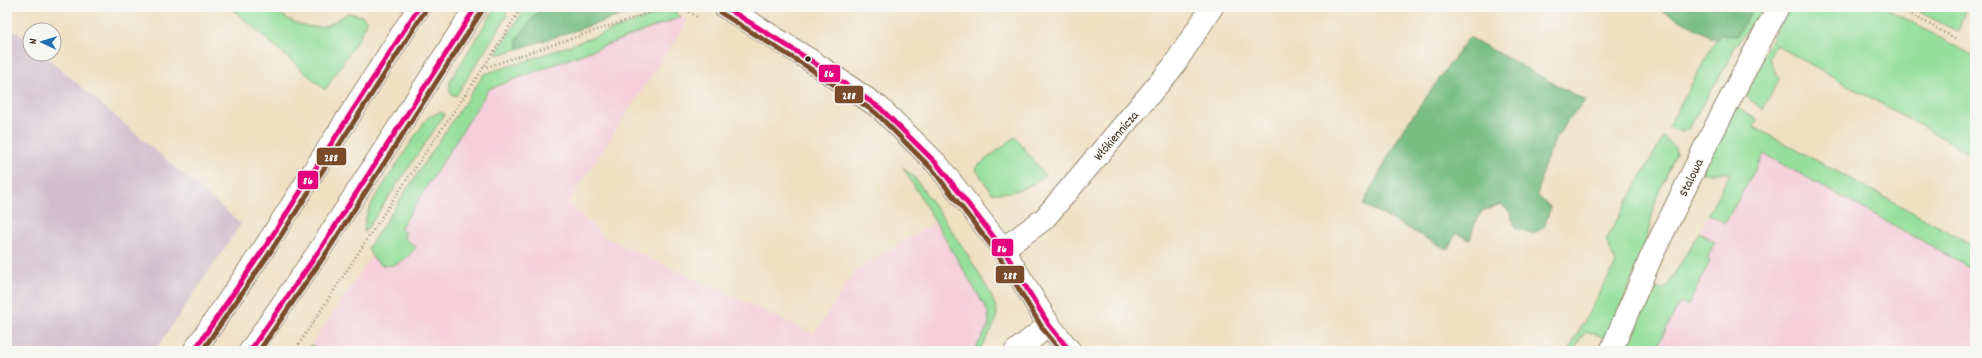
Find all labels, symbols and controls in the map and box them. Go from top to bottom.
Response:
north arrow [22,22,62,62]
text: N [26,38,42,45]
unlabelled marker [803,54,813,64]
line badge: 86 [818,64,841,83]
text: 86 [824,67,835,83]
line badge: 288 [834,85,864,104]
text: 288 [842,89,856,105]
street label: Włókiennicza [1090,107,1145,166]
line badge: 288 [316,147,347,166]
text: 288 [324,151,338,167]
street label: Stalowa [1675,155,1710,200]
line badge: 86 [297,170,319,190]
text: 86 [303,174,314,190]
line badge: 86 [991,238,1014,257]
text: 86 [997,242,1008,258]
line badge: 288 [995,265,1025,284]
text: 288 [1003,269,1017,285]

